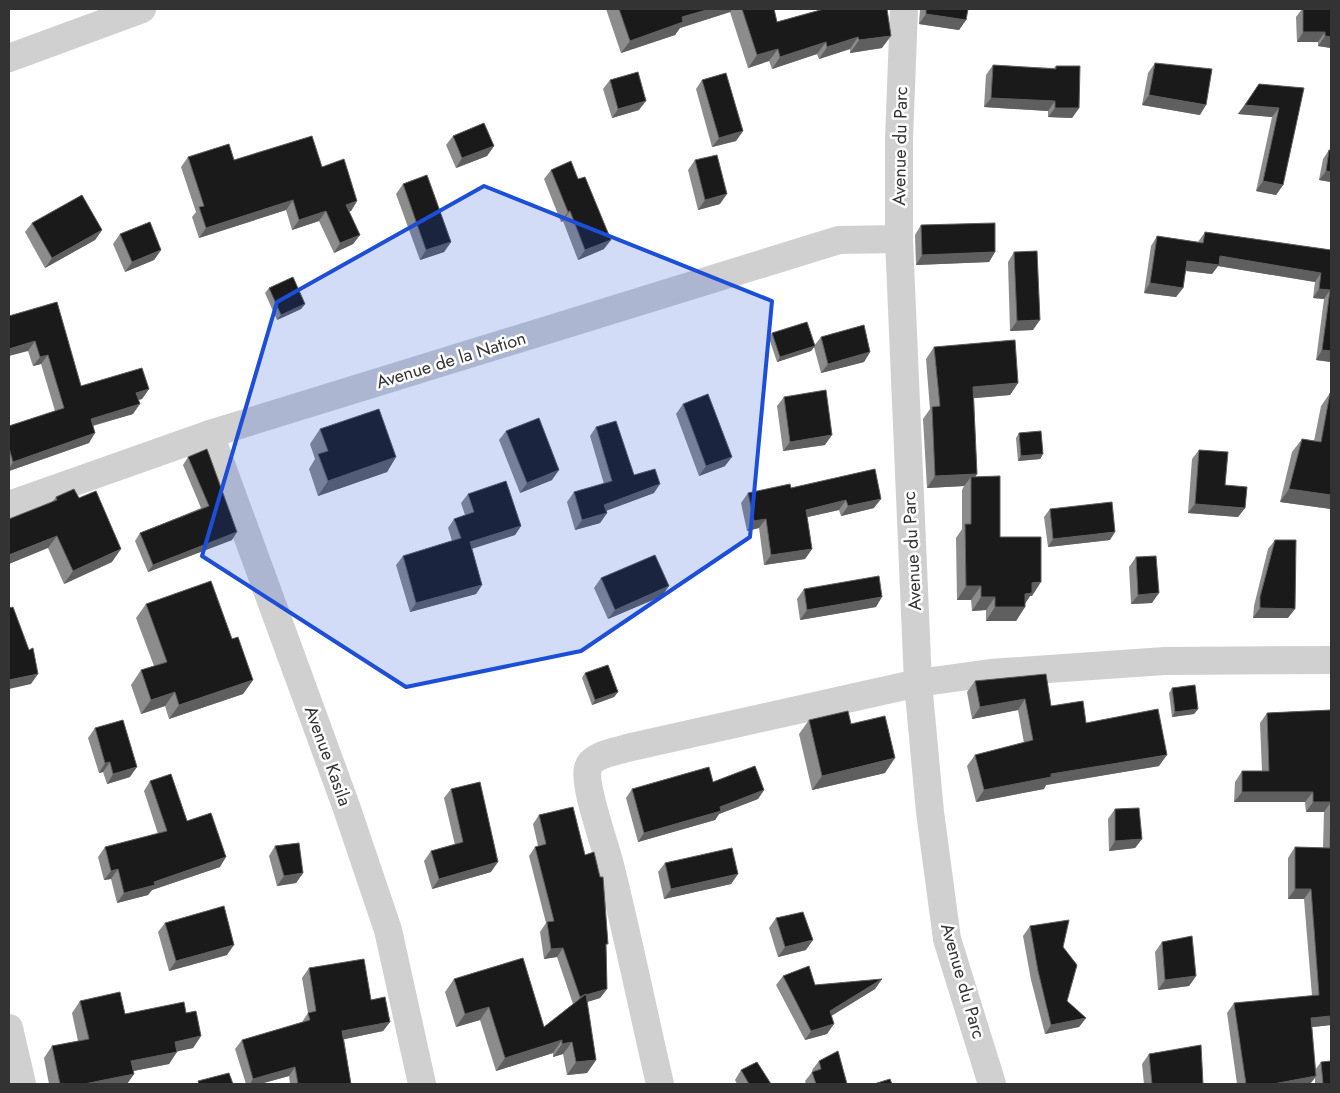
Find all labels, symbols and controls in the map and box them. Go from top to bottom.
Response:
street label: Avenue du Parc [886,86,914,206]
street label: Avenue de la Nation [373,325,529,395]
street label: Avenue du Parc [896,491,928,611]
street label: Avenue Kasila [298,702,358,810]
street label: Avenue du Parc [934,920,992,1042]

